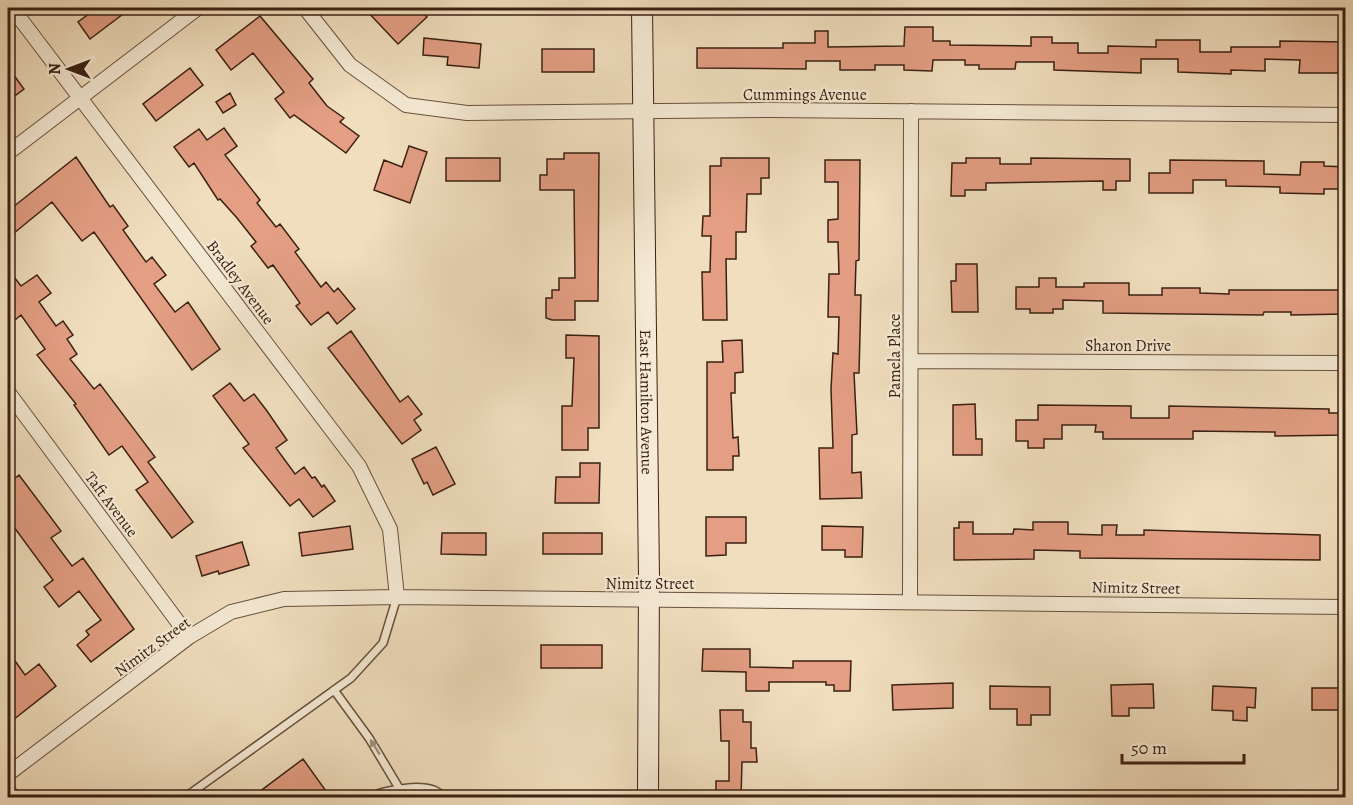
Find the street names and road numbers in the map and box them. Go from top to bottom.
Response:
street label: Cummings Avenue [743,84,867,106]
street label: Bradley Avenue [201,236,279,329]
street label: Pamela Place [884,314,906,398]
street label: East Hamilton Avenue [634,329,658,475]
street label: Sharon Drive [1085,335,1171,357]
street label: Taft Avenue [79,467,143,542]
street label: Nimitz Street [606,573,694,595]
street label: Nimitz Street [1091,576,1181,600]
street label: Nimitz Street [110,612,195,682]

